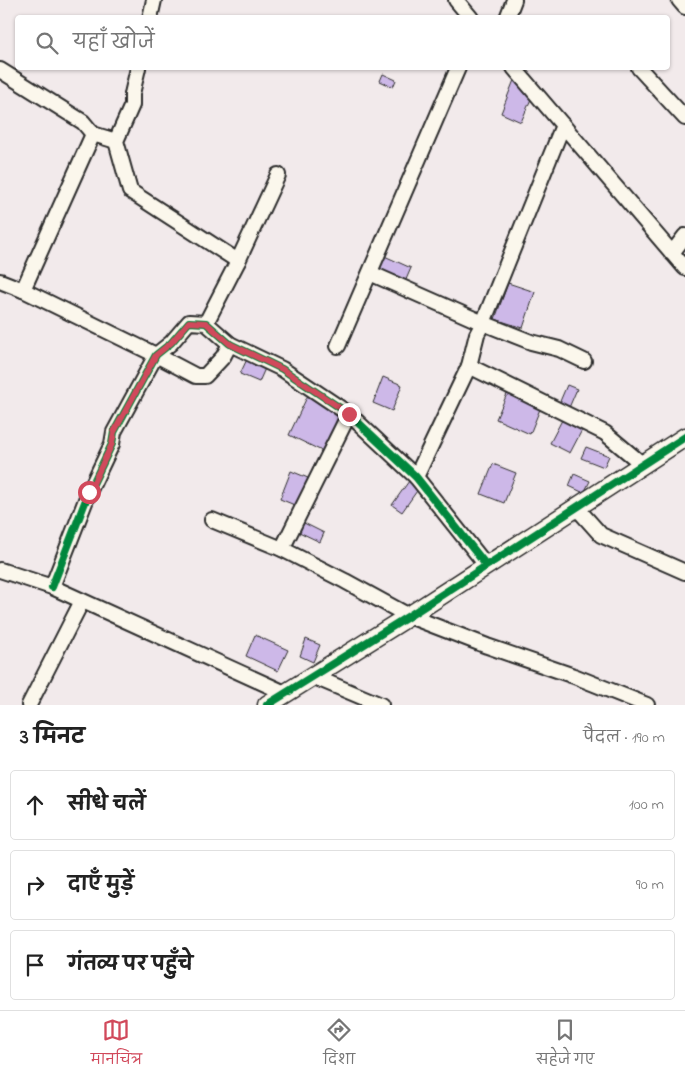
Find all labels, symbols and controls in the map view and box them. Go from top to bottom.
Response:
search box [15,15,670,70]
icon: search [33,29,61,57]
text: यहाँ खोजें [73,30,155,57]
route end [338,403,361,426]
route start [78,481,101,504]
text: 3 मिनट [20,723,85,753]
text: पैदल · 190 m [583,726,665,750]
icon: ahead [21,791,49,819]
text: सीधे चलें [68,792,146,819]
text: 100 m [629,793,664,817]
icon: right [21,871,49,899]
text: दाएँ मुड़ें [68,872,134,899]
text: 90 m [636,873,664,897]
icon: arrive [21,951,49,979]
text: गंतव्य पर पहुँचे [68,952,193,979]
tab: मानचित्र [91,1016,142,1075]
tab: दिशा [323,1016,355,1075]
tab: सहेजे गए [536,1016,594,1075]

